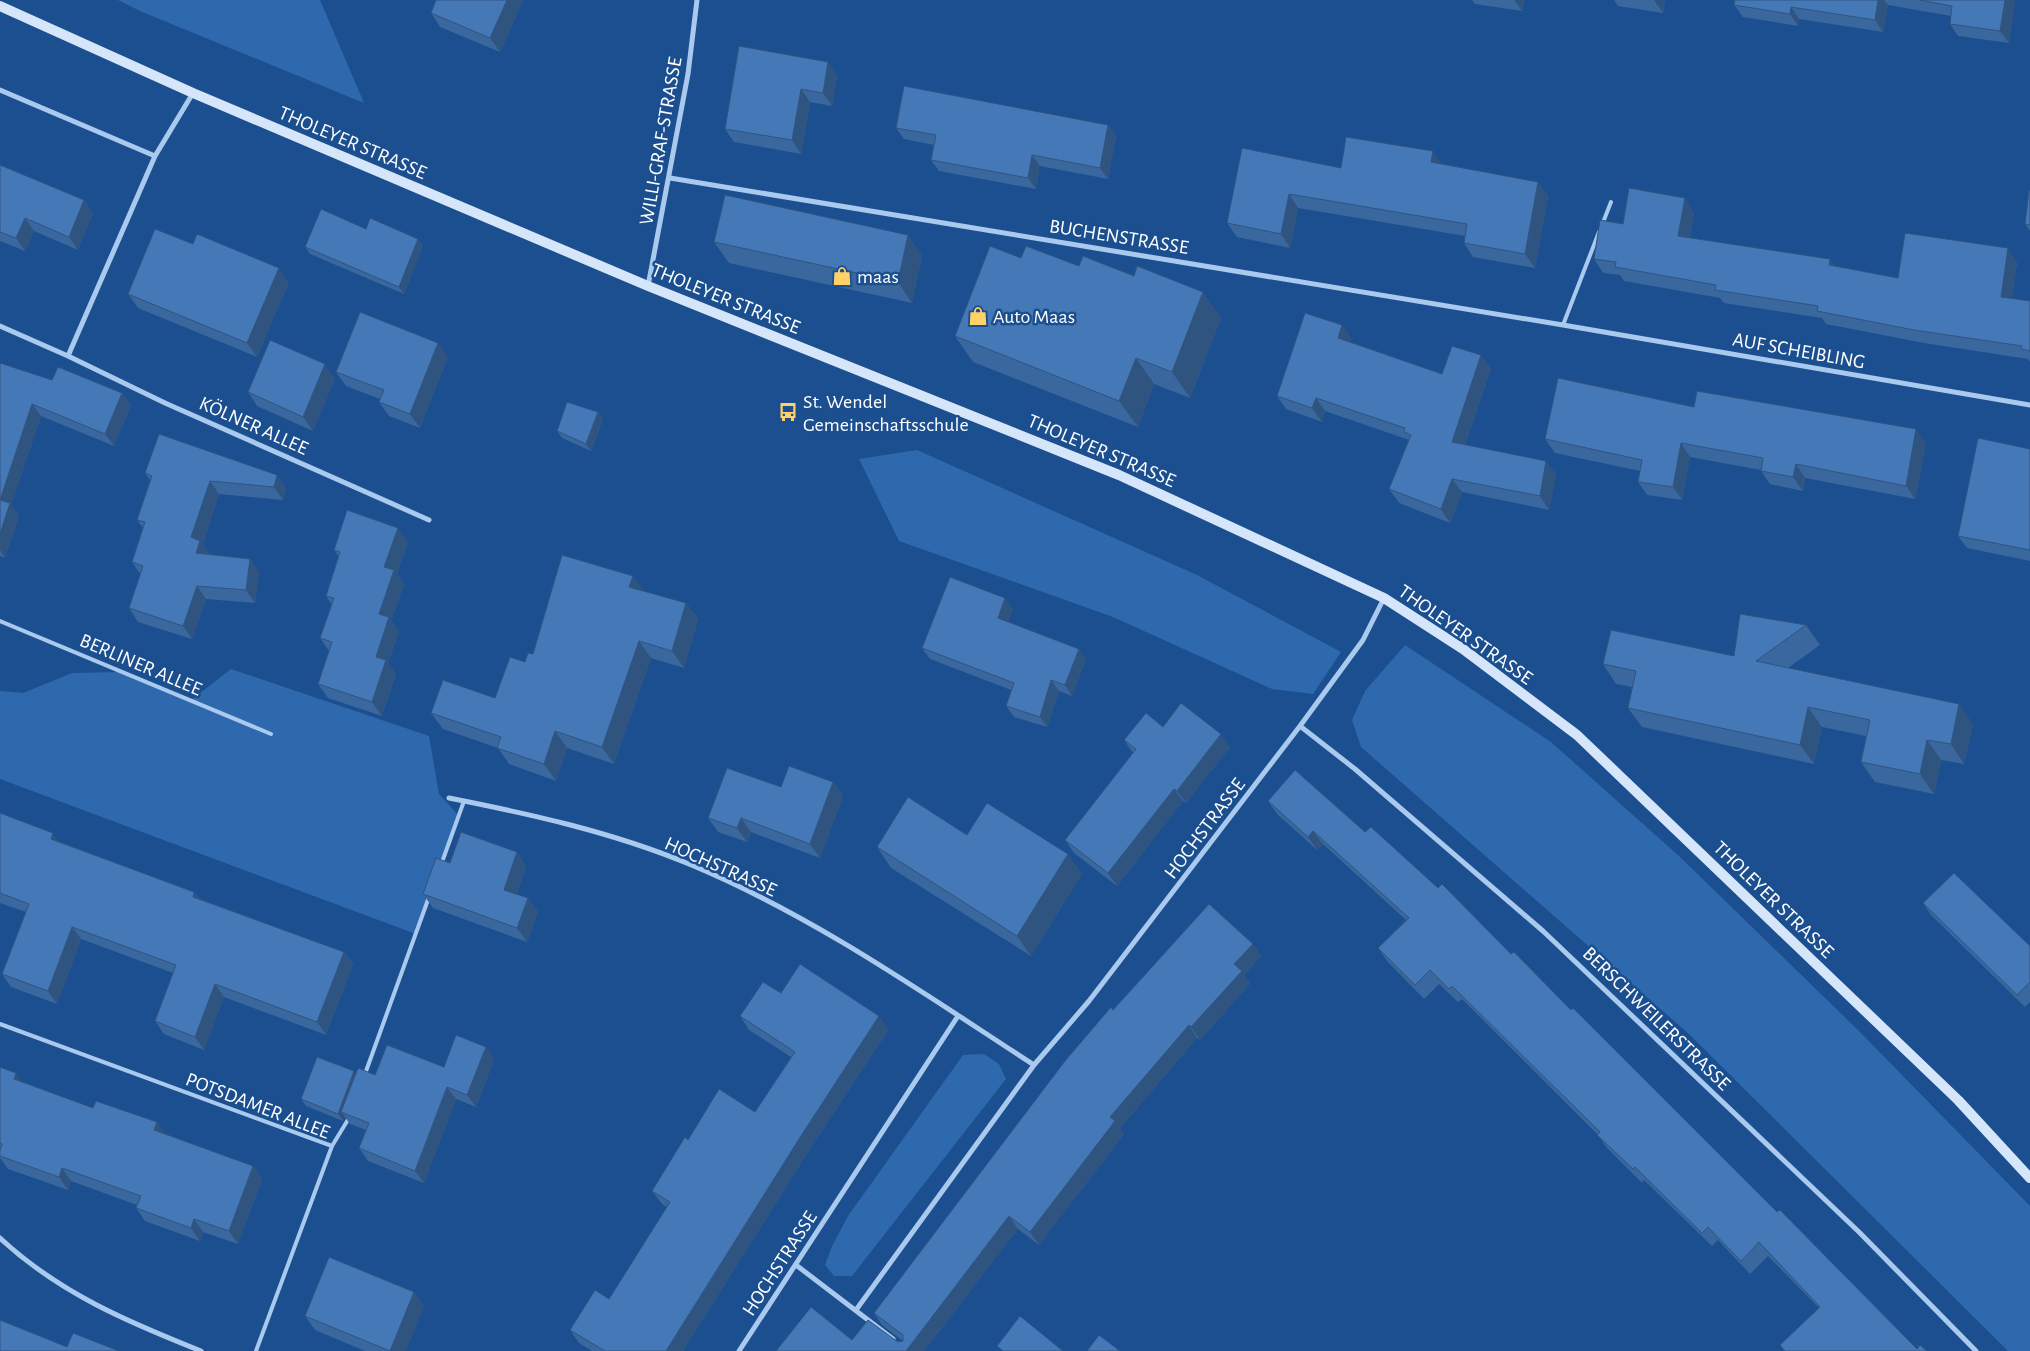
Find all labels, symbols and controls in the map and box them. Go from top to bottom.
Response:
street label: WILLI-GRAF-STRASSE [636,55,686,227]
street label: THOLEYER STRASSE [276,103,430,183]
street label: BUCHENSTRASSE [1048,216,1190,258]
street label: THOLEYER STRASSE [648,260,803,338]
shop icon: maas [831,265,853,287]
place label: maas [857,267,899,287]
shop icon: Auto Maas [967,305,989,327]
place label: Auto Maas [993,307,1075,327]
street label: AUF SCHEIBLING [1731,330,1867,372]
place label: St. Wendel Gemeinschaftsschule [803,392,969,435]
street label: KÖLNER ALLEE [196,393,311,459]
bus stop icon: St. Wendel Gemeinschaftsschule [777,401,799,423]
street label: THOLEYER STRASSE [1025,411,1179,491]
street label: THOLEYER STRASSE [1395,581,1536,689]
street label: BERLINER ALLEE [77,630,205,700]
street label: HOCHSTRASSE [1161,774,1249,883]
street label: HOCHSTRASSE [662,833,780,901]
street label: THOLEYER STRASSE [1709,837,1838,962]
street label: BERSCHWEILERSTRASSE [1579,943,1734,1094]
street label: POTSDAMER ALLEE [183,1069,333,1143]
street label: HOCHSTRASSE [739,1207,821,1319]

